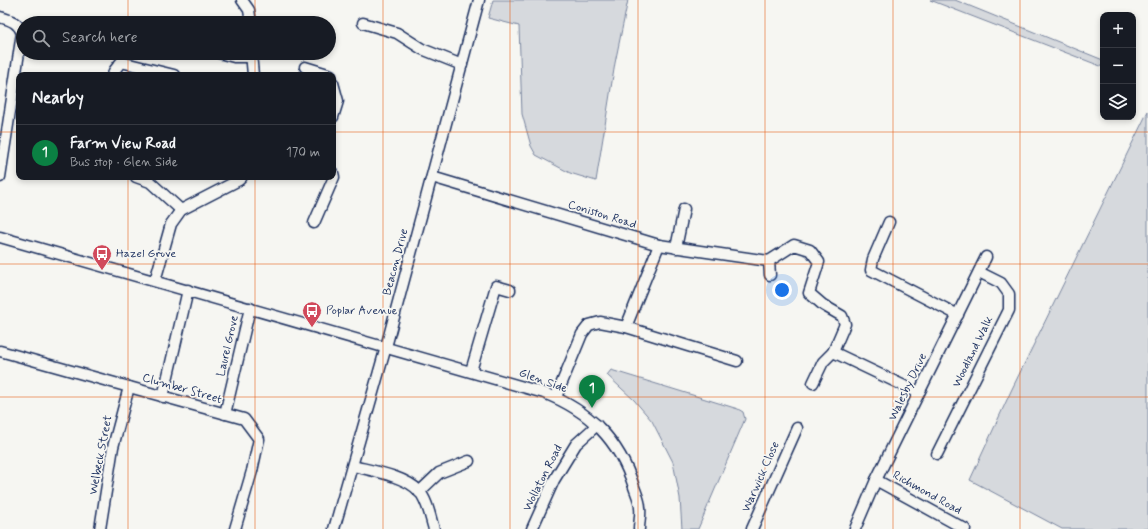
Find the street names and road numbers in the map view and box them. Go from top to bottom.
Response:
street label: Coniston Road [566,197,638,233]
street label: Beacon Drive [379,227,413,297]
street label: Woodland Walk [949,313,997,390]
street label: Laurel Grove [213,314,243,378]
street label: Walesby Drive [885,351,931,423]
street label: Glen Side [517,365,570,397]
street label: Clumber Street [140,370,224,408]
street label: Welbeck Street [85,414,117,496]
street label: Warwick Close [738,439,784,515]
street label: Wollaton Road [519,442,567,514]
street label: Richmond Road [890,467,964,519]

